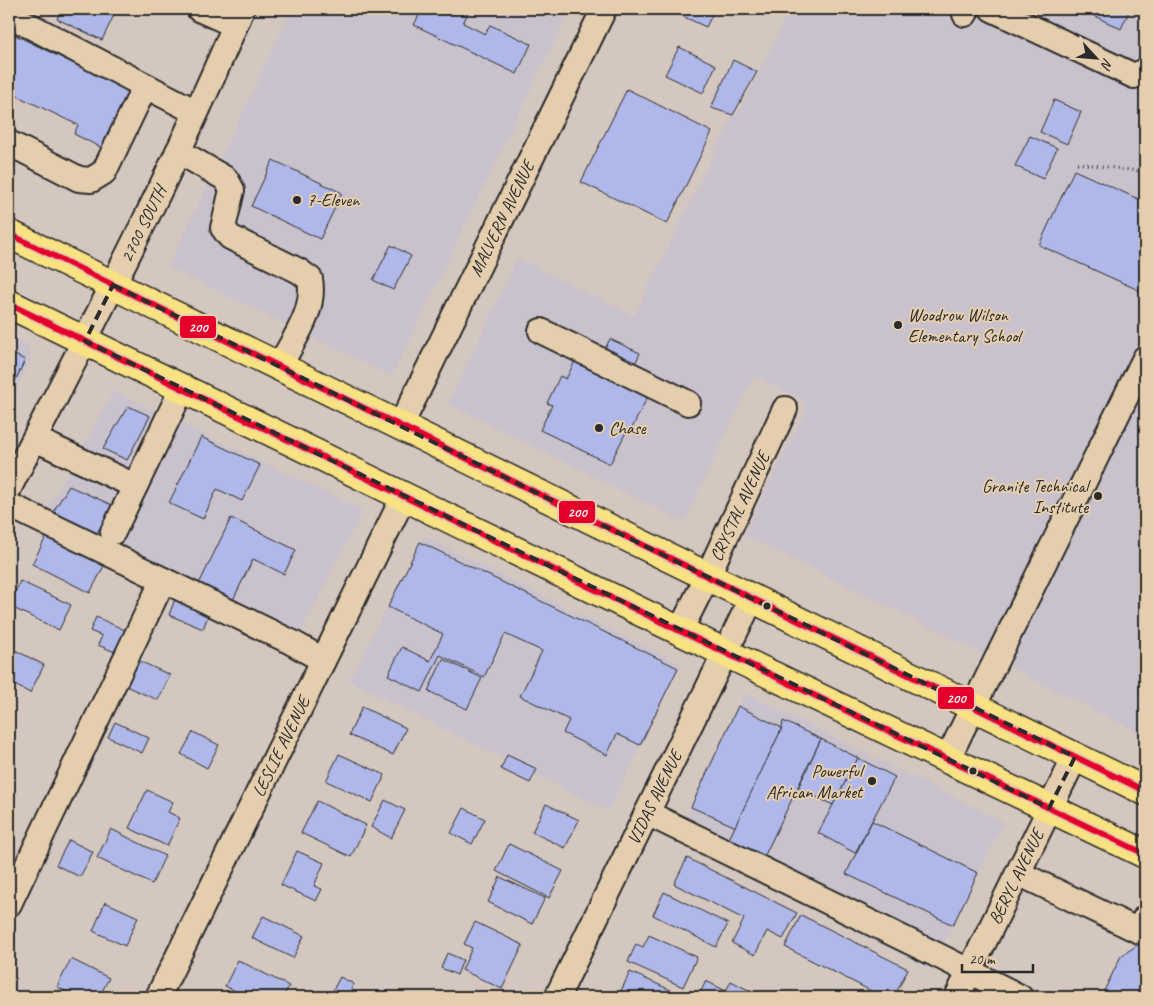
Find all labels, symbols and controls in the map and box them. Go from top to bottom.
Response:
north arrow [1072,32,1122,82]
text: N [1097,56,1117,73]
street label: MALVERN AVENUE [464,155,540,280]
street label: 2700 SOUTH [115,180,172,266]
place label: 7-Eleven [307,189,360,211]
marker: 7-Eleven [291,194,303,206]
place label: Woodrow Wilson Elementary School [908,304,1023,347]
line badge: 200 [179,315,217,339]
text: 200 [189,319,209,336]
marker: Woodrow Wilson Elementary School [892,319,904,331]
place label: Chase [609,417,647,439]
marker: Chase [593,422,605,434]
street label: CRYSTAL AVENUE [705,447,775,565]
place label: Granite Technical Institute [982,475,1091,518]
marker: Granite Technical Institute [1092,490,1104,502]
line badge: 200 [558,500,596,524]
text: 200 [568,504,588,521]
unlabelled marker [762,601,772,611]
line badge: 200 [937,686,975,710]
text: 200 [947,690,967,707]
street label: LESLIE AVENUE [247,691,316,800]
street label: VIDAS AVENUE [622,745,688,848]
place label: Powerful African Market [766,760,865,803]
unlabelled marker [968,766,978,776]
marker: Powerful African Market [866,775,878,787]
street label: BERYL AVENUE [984,824,1050,928]
scale bar [962,941,1033,973]
text: 20 m [969,950,996,969]

